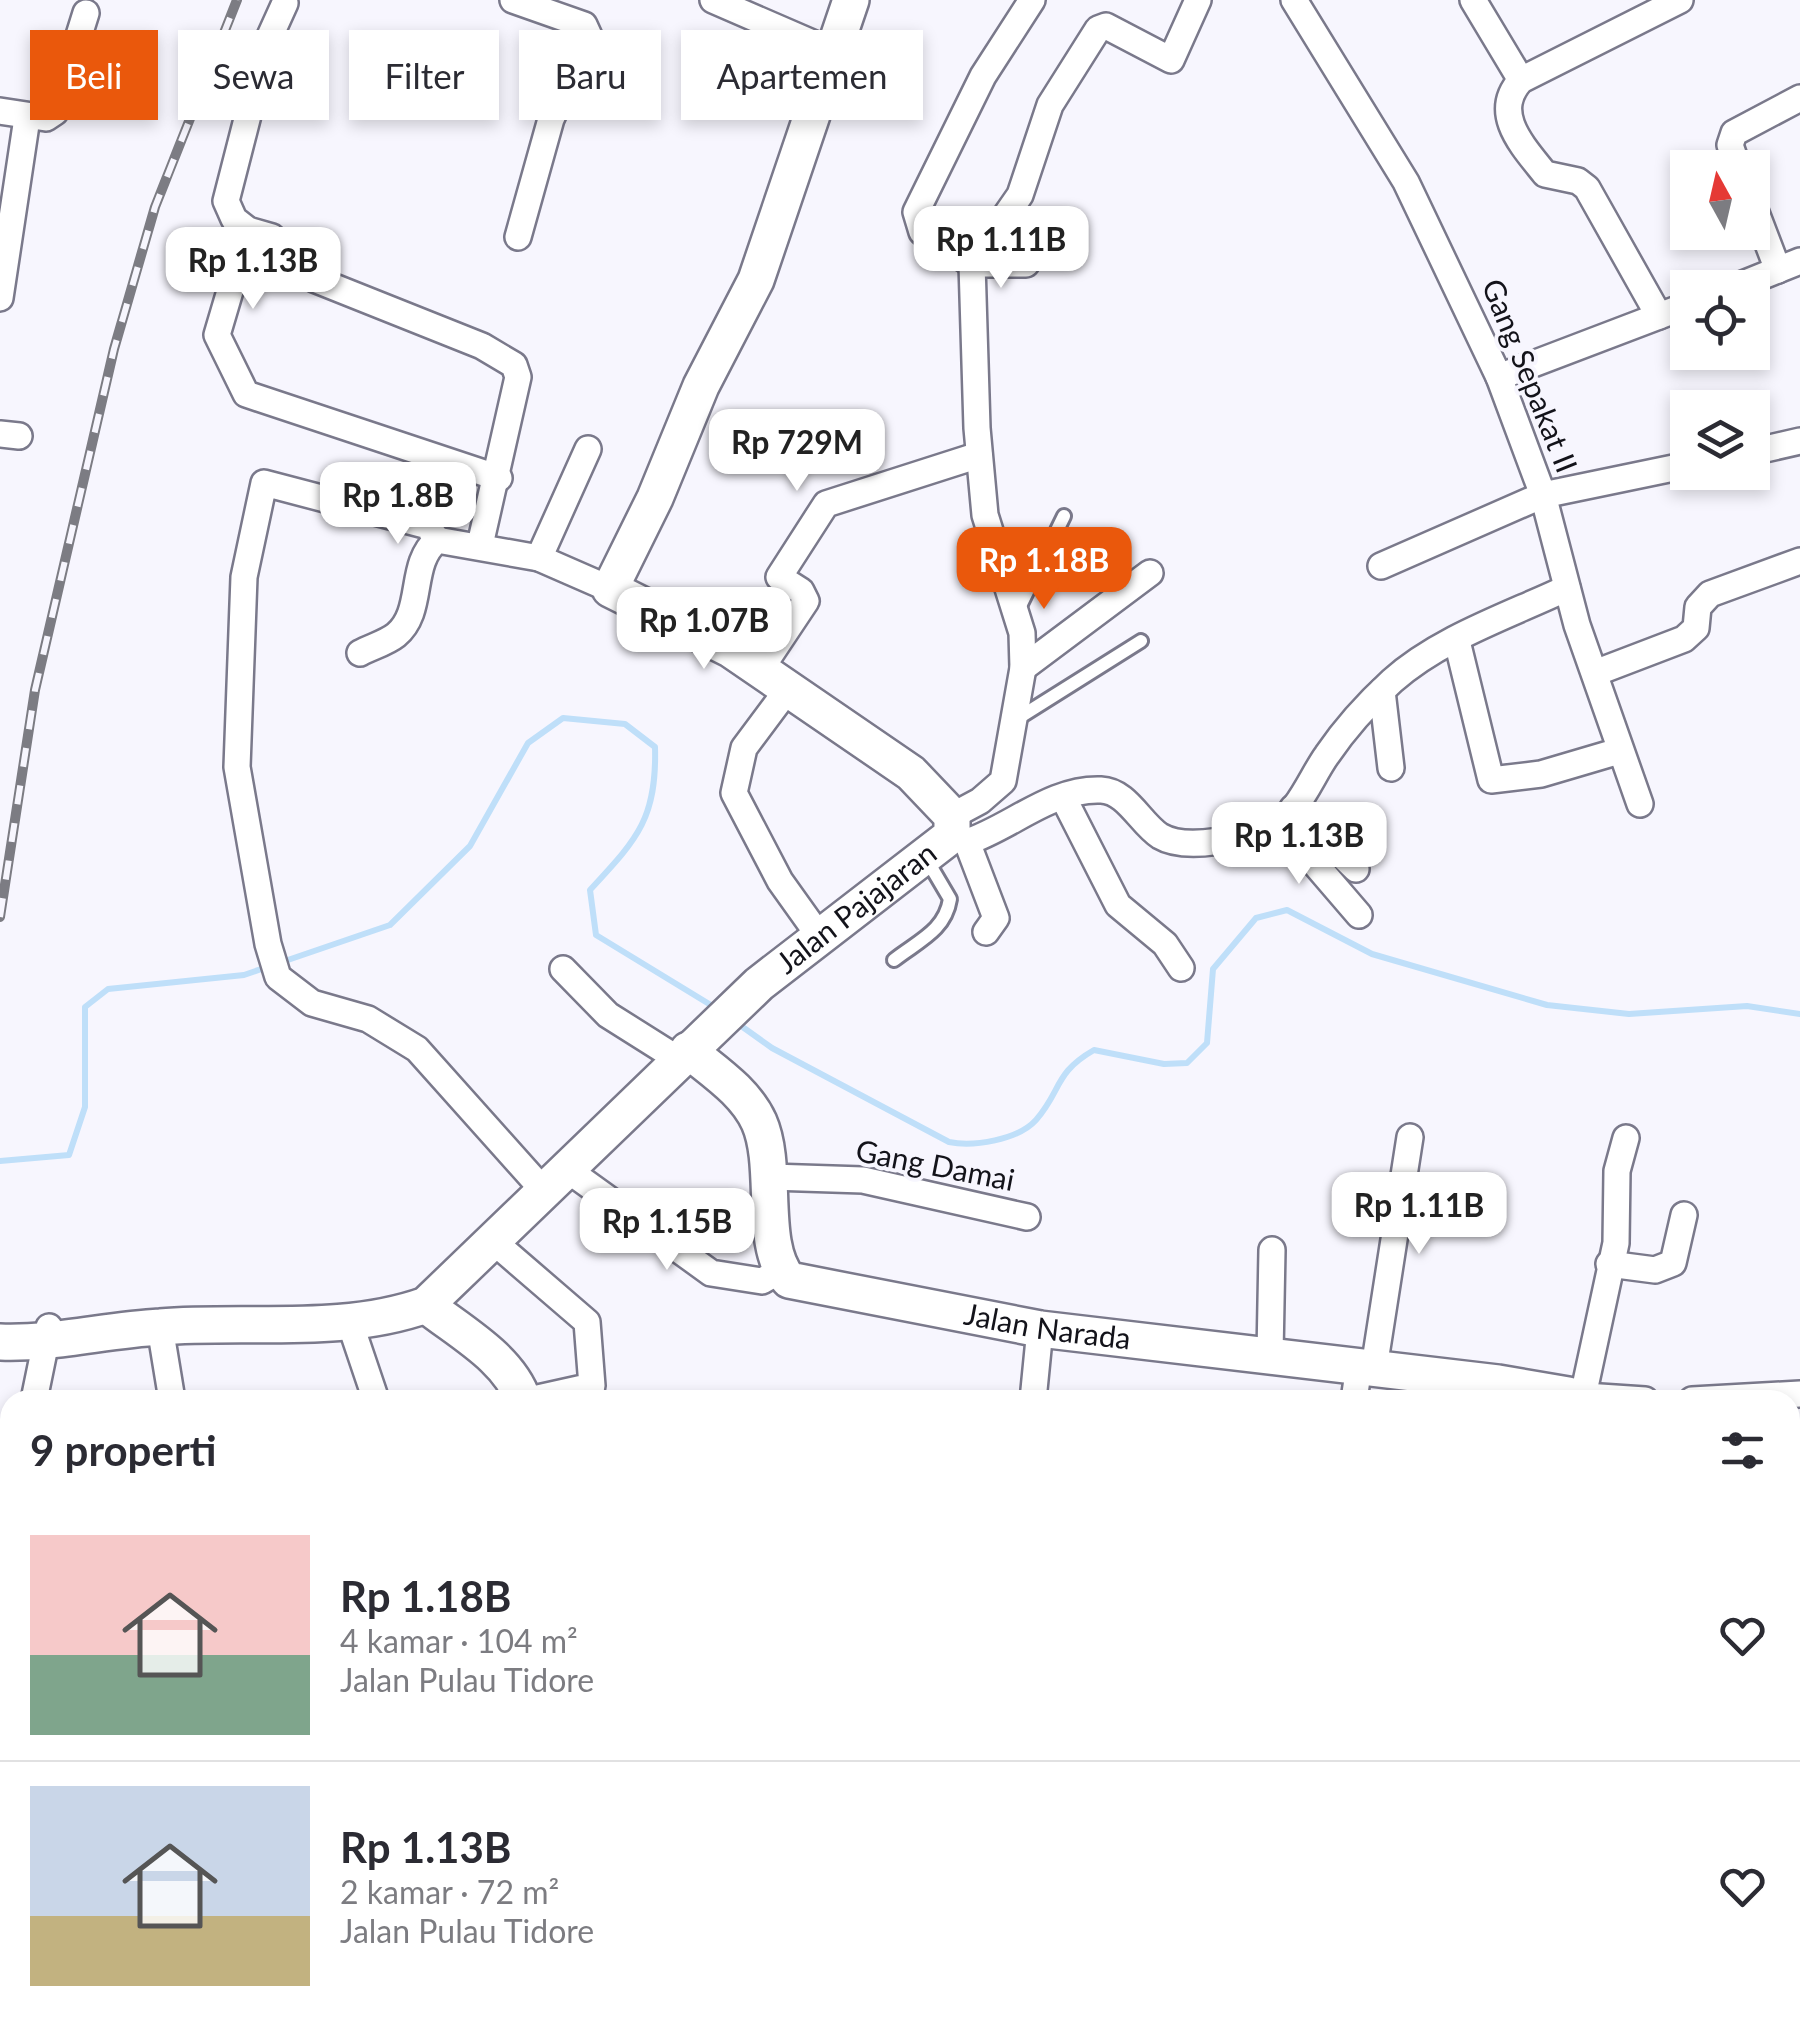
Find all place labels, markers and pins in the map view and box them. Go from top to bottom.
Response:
pin: Rp 1.11B [898,206,1104,291]
pin: Rp 1.13B [150,227,356,312]
pin: Rp 729M [705,409,889,494]
pin: Rp 1.8B [306,462,490,547]
pin: Rp 1.18B [941,527,1147,612]
pin: Rp 1.07B [601,587,807,672]
pin: Rp 1.13B [1196,802,1402,887]
pin: Rp 1.11B [1316,1172,1522,1257]
pin: Rp 1.15B [564,1188,770,1273]

